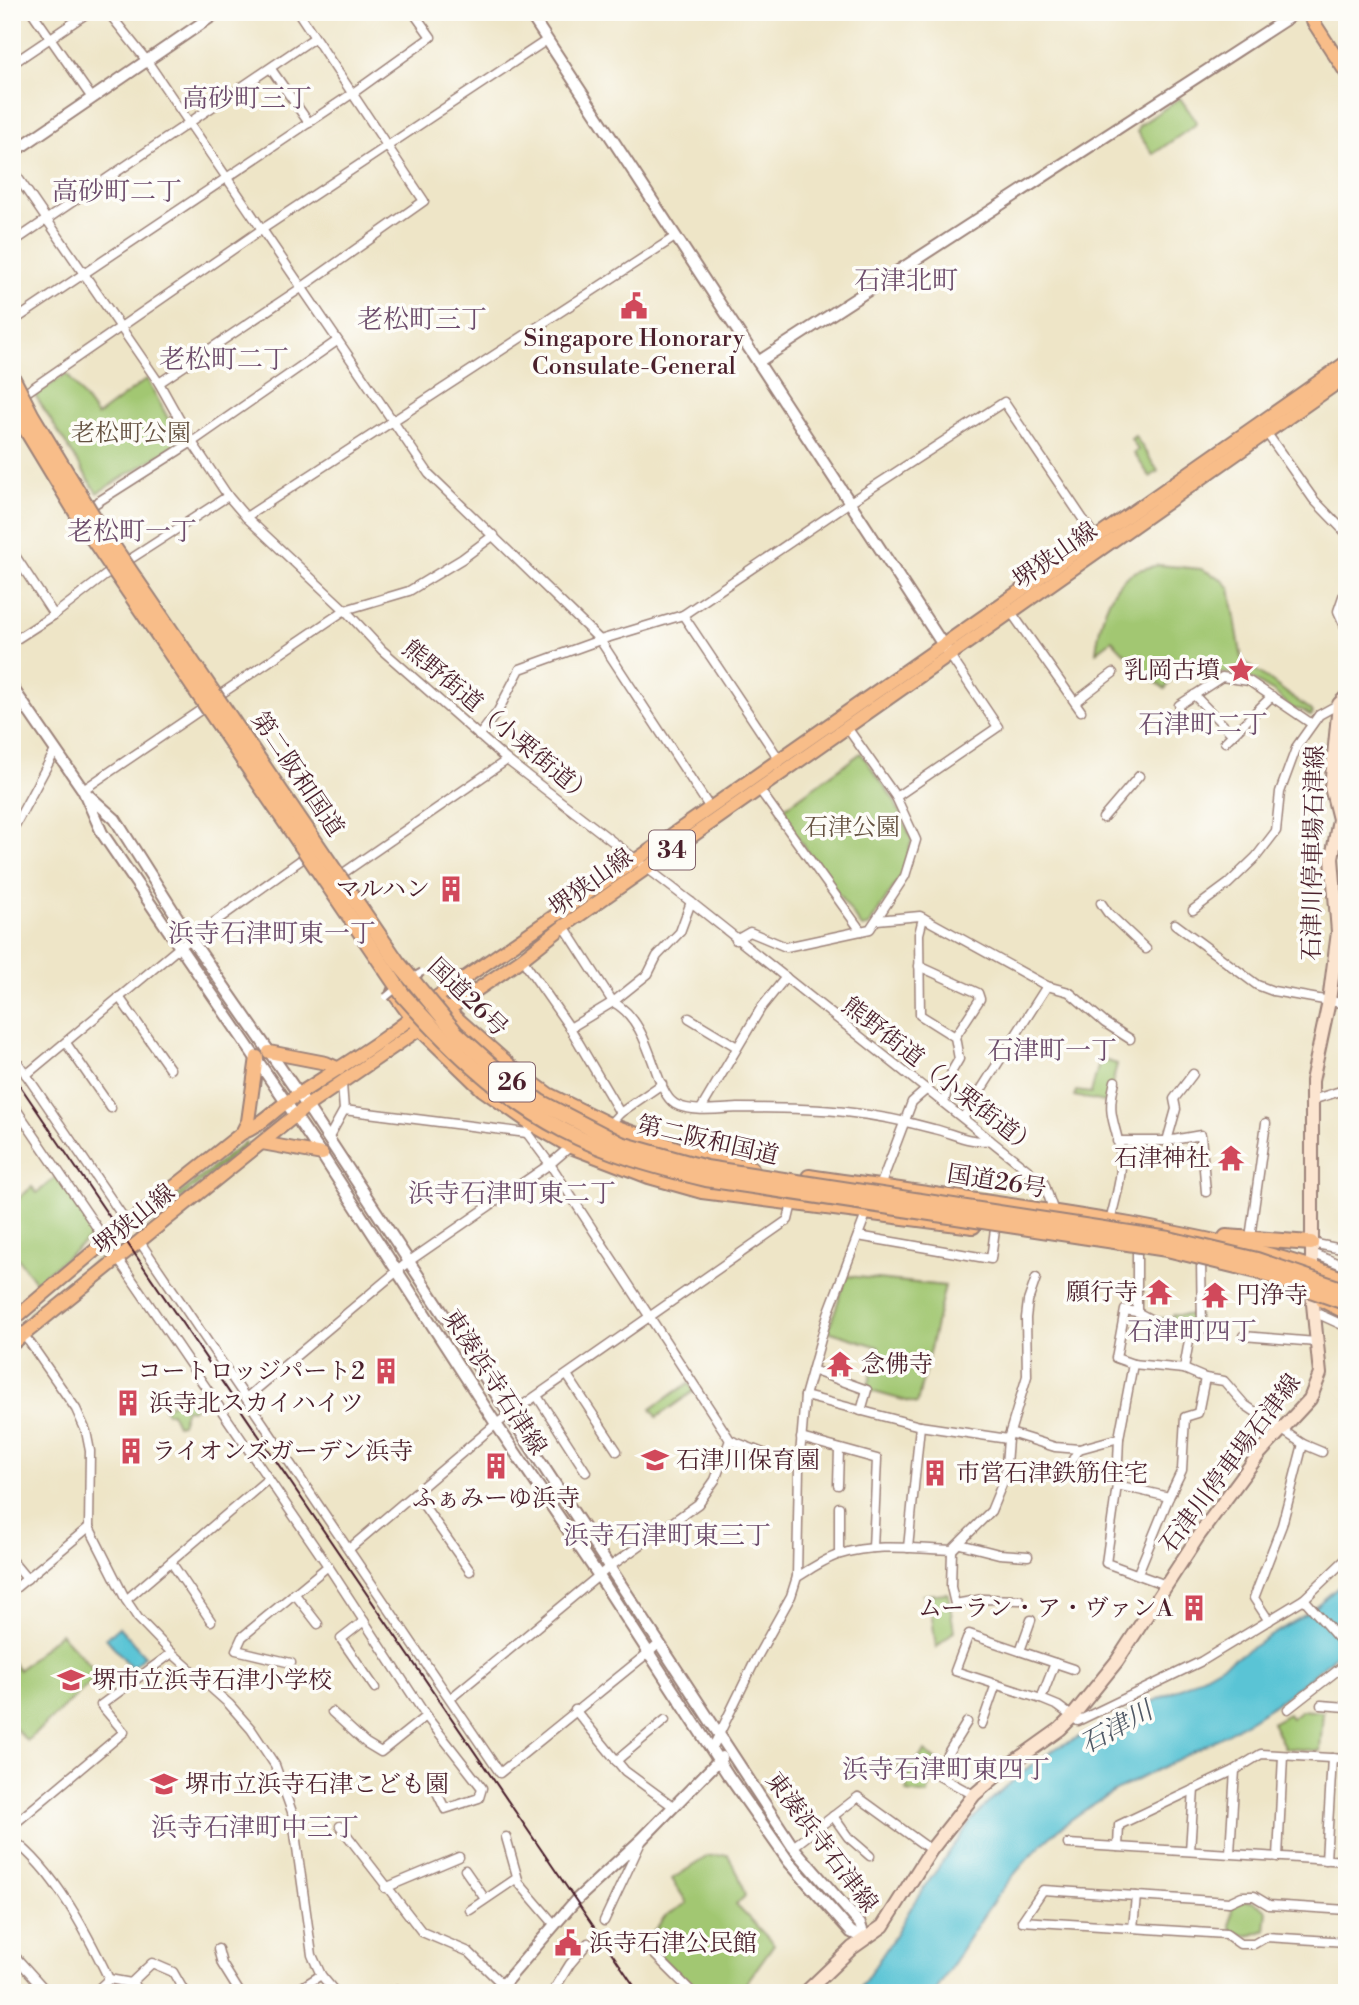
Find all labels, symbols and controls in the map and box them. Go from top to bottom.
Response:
district label: 高砂町三丁 [182,83,312,115]
district label: 高砂町二丁 [52,176,182,208]
district label: 石津北町 [854,265,958,297]
public building icon: Singapore Honorary Consulate-General [619,291,649,321]
district label: 老松町三丁 [357,304,487,336]
place label: Singapore Honorary Consulate-General [524,324,745,382]
district label: 老松町二丁 [159,344,289,376]
park label: 老松町公園 [71,419,191,449]
district label: 老松町一丁 [67,516,197,548]
street label: 堺狭山線 [1008,516,1103,596]
street label: 熊野街道（小栗街道） [396,634,599,811]
place icon: 乳岡古墳 [1226,655,1256,685]
place label: 乳岡古墳 [1124,656,1220,686]
street label: 第二阪和国道 [244,706,350,843]
district label: 石津町二丁 [1138,709,1268,741]
street label: 石津川停車場石津線 [1297,745,1331,961]
park label: 石津公園 [804,813,900,843]
road number: 34 [649,830,695,870]
street label: 堺狭山線 [544,842,639,923]
building icon: マルハン [436,874,466,904]
place label: マルハン [336,875,430,905]
district label: 浜寺石津町東一丁 [168,918,376,950]
street label: 国道26号 [421,952,514,1043]
street label: 熊野街道（小栗街道） [836,991,1043,1162]
district label: 石津町一丁 [987,1035,1117,1067]
road number: 26 [489,1063,535,1102]
street label: 第二阪和国道 [634,1110,781,1172]
temple icon: 石津神社 [1216,1143,1246,1173]
place label: 石津神社 [1114,1144,1210,1174]
street label: 国道26号 [945,1159,1049,1205]
street label: 堺狭山線 [88,1178,181,1262]
district label: 浜寺石津町東二丁 [408,1178,616,1210]
temple icon: 願行寺 [1144,1277,1174,1307]
place label: 願行寺 [1066,1278,1138,1308]
temple icon: 円浄寺 [1200,1280,1230,1310]
place label: 円浄寺 [1236,1281,1308,1311]
street label: 東湊浜寺石津線 [436,1304,552,1461]
district label: 石津町四丁 [1127,1316,1257,1348]
temple icon: 念佛寺 [825,1349,855,1379]
place label: 念佛寺 [861,1350,933,1380]
building icon: コートロッジパート2 [371,1356,401,1386]
place label: コートロッジパート2 [137,1357,365,1387]
street label: 石津川停車場石津線 [1154,1368,1308,1559]
building icon: 浜寺北スカイハイツ [113,1388,143,1418]
place label: 浜寺北スカイハイツ [149,1389,364,1419]
building icon: ライオンズガーデン浜寺 [116,1436,146,1466]
place label: ライオンズガーデン浜寺 [152,1437,413,1467]
school or university icon: 石津川保育園 [640,1445,670,1475]
place label: 石津川保育園 [676,1446,820,1476]
building icon: ふぁみーゆ浜寺 [481,1451,511,1481]
building icon: 市営石津鉄筋住宅 [920,1458,950,1488]
place label: 市営石津鉄筋住宅 [956,1459,1148,1489]
place label: ふぁみーゆ浜寺 [412,1484,580,1514]
district label: 浜寺石津町東三丁 [563,1520,771,1552]
building icon: ムーラン・ア・ヴァンA [1179,1593,1209,1623]
place label: ムーラン・ア・ヴァンA [918,1594,1174,1624]
school or university icon: 堺市立浜寺石津小学校 [56,1665,86,1695]
place label: 堺市立浜寺石津小学校 [92,1666,332,1696]
water label: 石津川 [1075,1694,1161,1761]
district label: 浜寺石津町東四丁 [842,1754,1050,1786]
street label: 東湊浜寺石津線 [759,1766,884,1919]
school or university icon: 堺市立浜寺石津こども園 [149,1769,179,1799]
place label: 堺市立浜寺石津こども園 [185,1770,449,1800]
district label: 浜寺石津町中三丁 [151,1812,359,1844]
public building icon: 浜寺石津公民館 [553,1928,583,1958]
place label: 浜寺石津公民館 [589,1929,757,1959]

